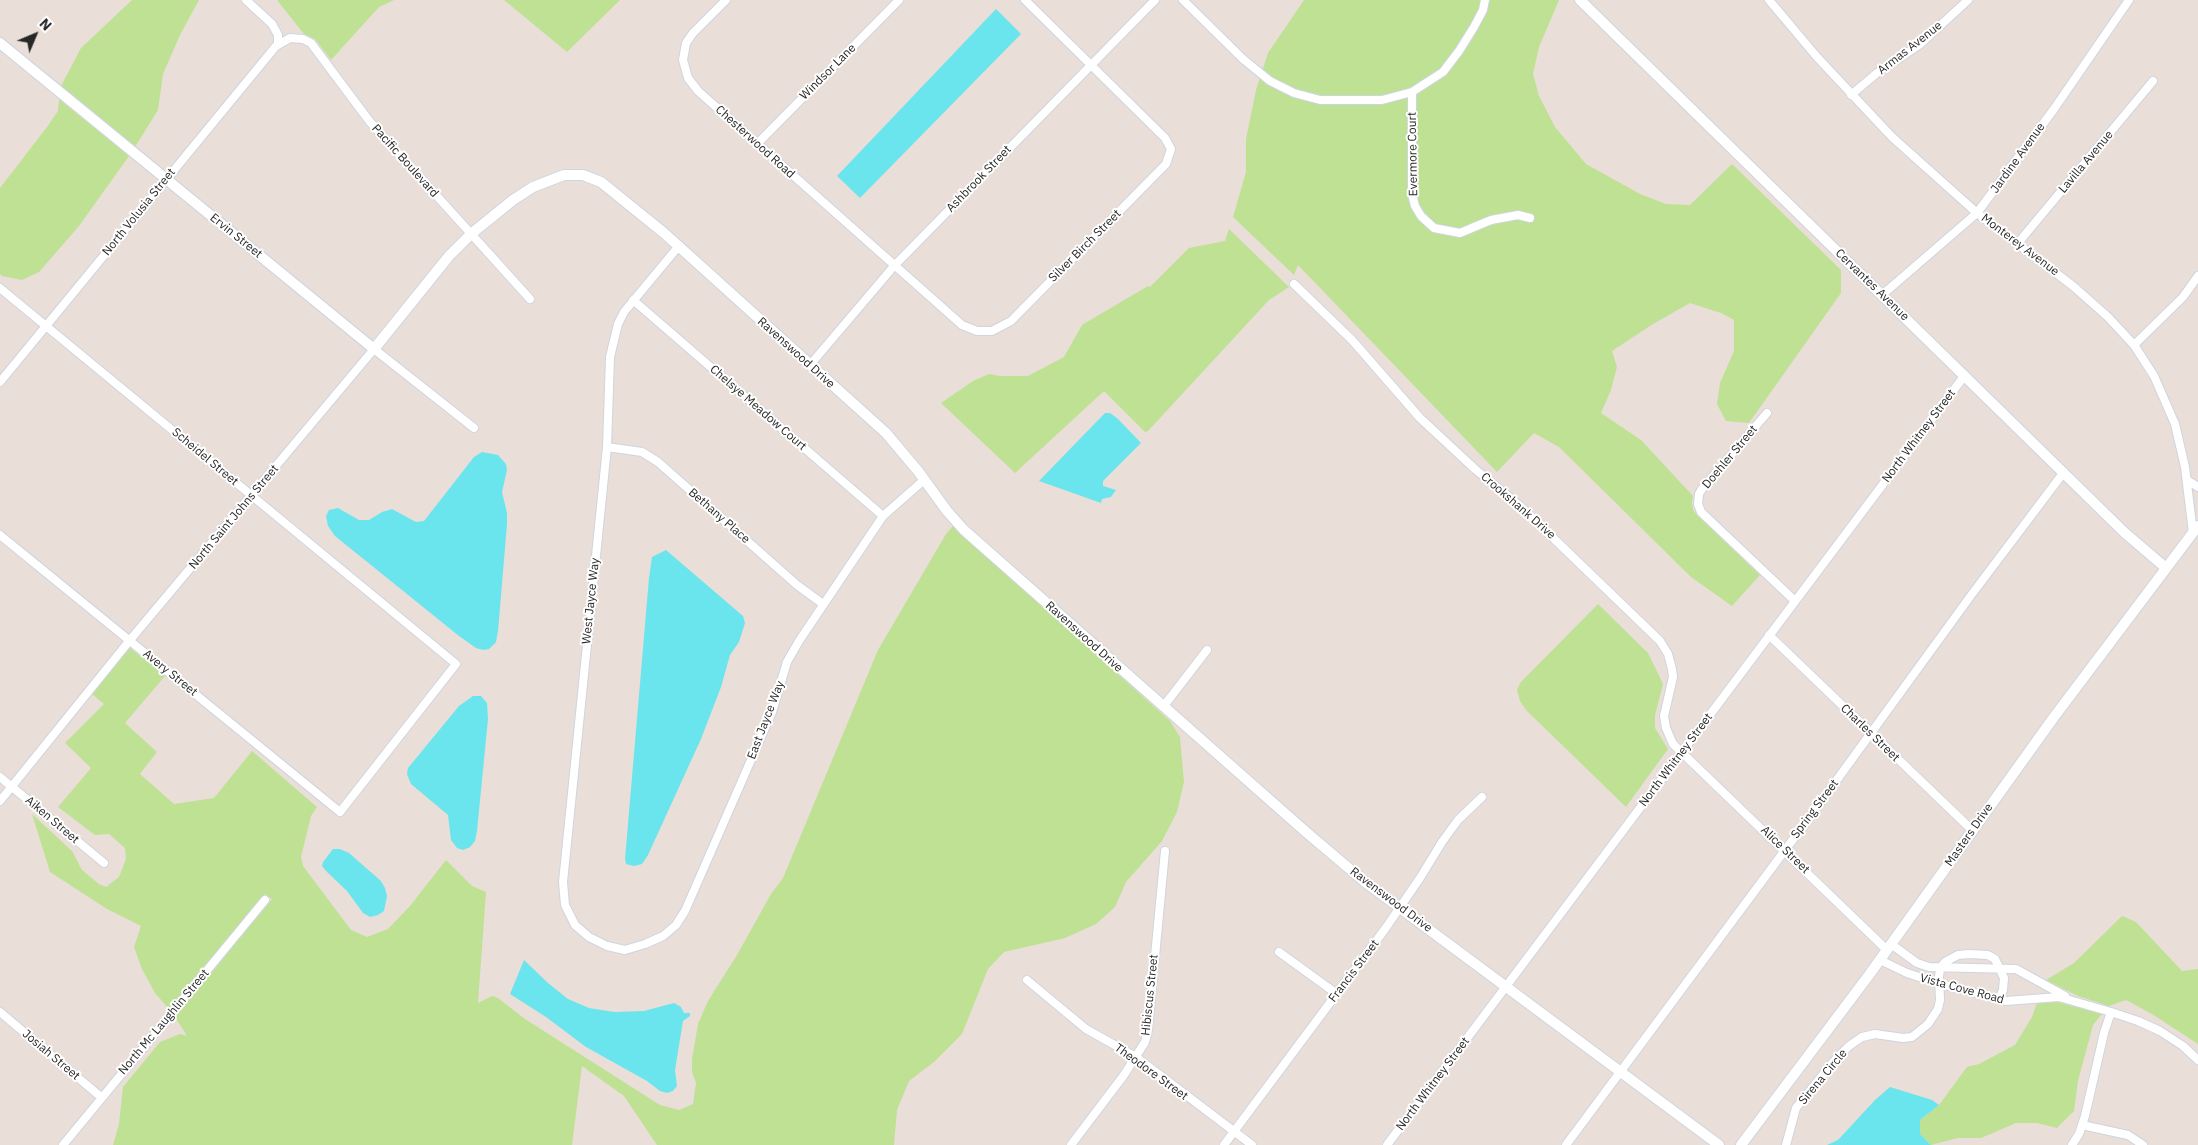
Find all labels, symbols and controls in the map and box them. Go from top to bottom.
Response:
north arrow [10,10,60,60]
text: N [36,14,56,34]
street label: Armas Avenue [1875,18,1945,78]
street label: Windsor Lane [797,41,859,103]
street label: Chesterwood Road [712,103,798,181]
street label: Evermore Court [1405,112,1421,196]
street label: Jardine Avenue [1988,120,2048,196]
street label: Pacific Boulevard [369,122,441,200]
street label: Lavilla Avenue [2056,128,2116,196]
street label: Ashbrook Street [944,143,1014,215]
street label: North Volusia Street [99,165,179,259]
street label: Silver Birch Street [1046,207,1124,285]
street label: Ervin Street [207,211,265,261]
street label: Monterey Avenue [1978,211,2062,279]
street label: Cervantes Avenue [1832,246,1912,324]
street label: Ravenswood Drive [754,315,838,391]
street label: Chelsye Meadow Court [707,362,809,454]
street label: North Whitney Street [1879,386,1959,486]
street label: Doehler Street [1699,422,1761,492]
street label: Scheidel Street [169,425,241,489]
street label: North Saint Johns Street [186,462,282,572]
street label: Crookshank Drive [1478,470,1558,542]
street label: Bethany Place [685,485,753,547]
street label: West Jayce Way [579,557,603,645]
street label: Ravenswood Drive [1042,599,1126,675]
street label: Avery Street [140,647,200,699]
street label: East Jayce Way [744,679,788,761]
street label: Charles Street [1837,701,1903,765]
street label: North Whitney Street [1636,710,1716,810]
street label: Spring Street [1788,777,1842,841]
street label: Aiken Street [22,793,82,847]
street label: Masters Drive [1942,801,1996,869]
street label: Alice Street [1758,823,1812,877]
street label: Ravenswood Drive [1347,864,1435,936]
street label: Francis Street [1326,937,1382,1005]
street label: Hibiscus Street [1139,954,1161,1036]
street label: North Mc Laughlin Street [116,966,212,1078]
street label: Vista Cove Road [1918,971,2006,1007]
street label: Josiah Street [19,1027,83,1083]
street label: North Whitney Street [1393,1034,1473,1134]
street label: Theodore Street [1111,1041,1191,1103]
street label: Sirena Circle [1796,1046,1850,1108]

